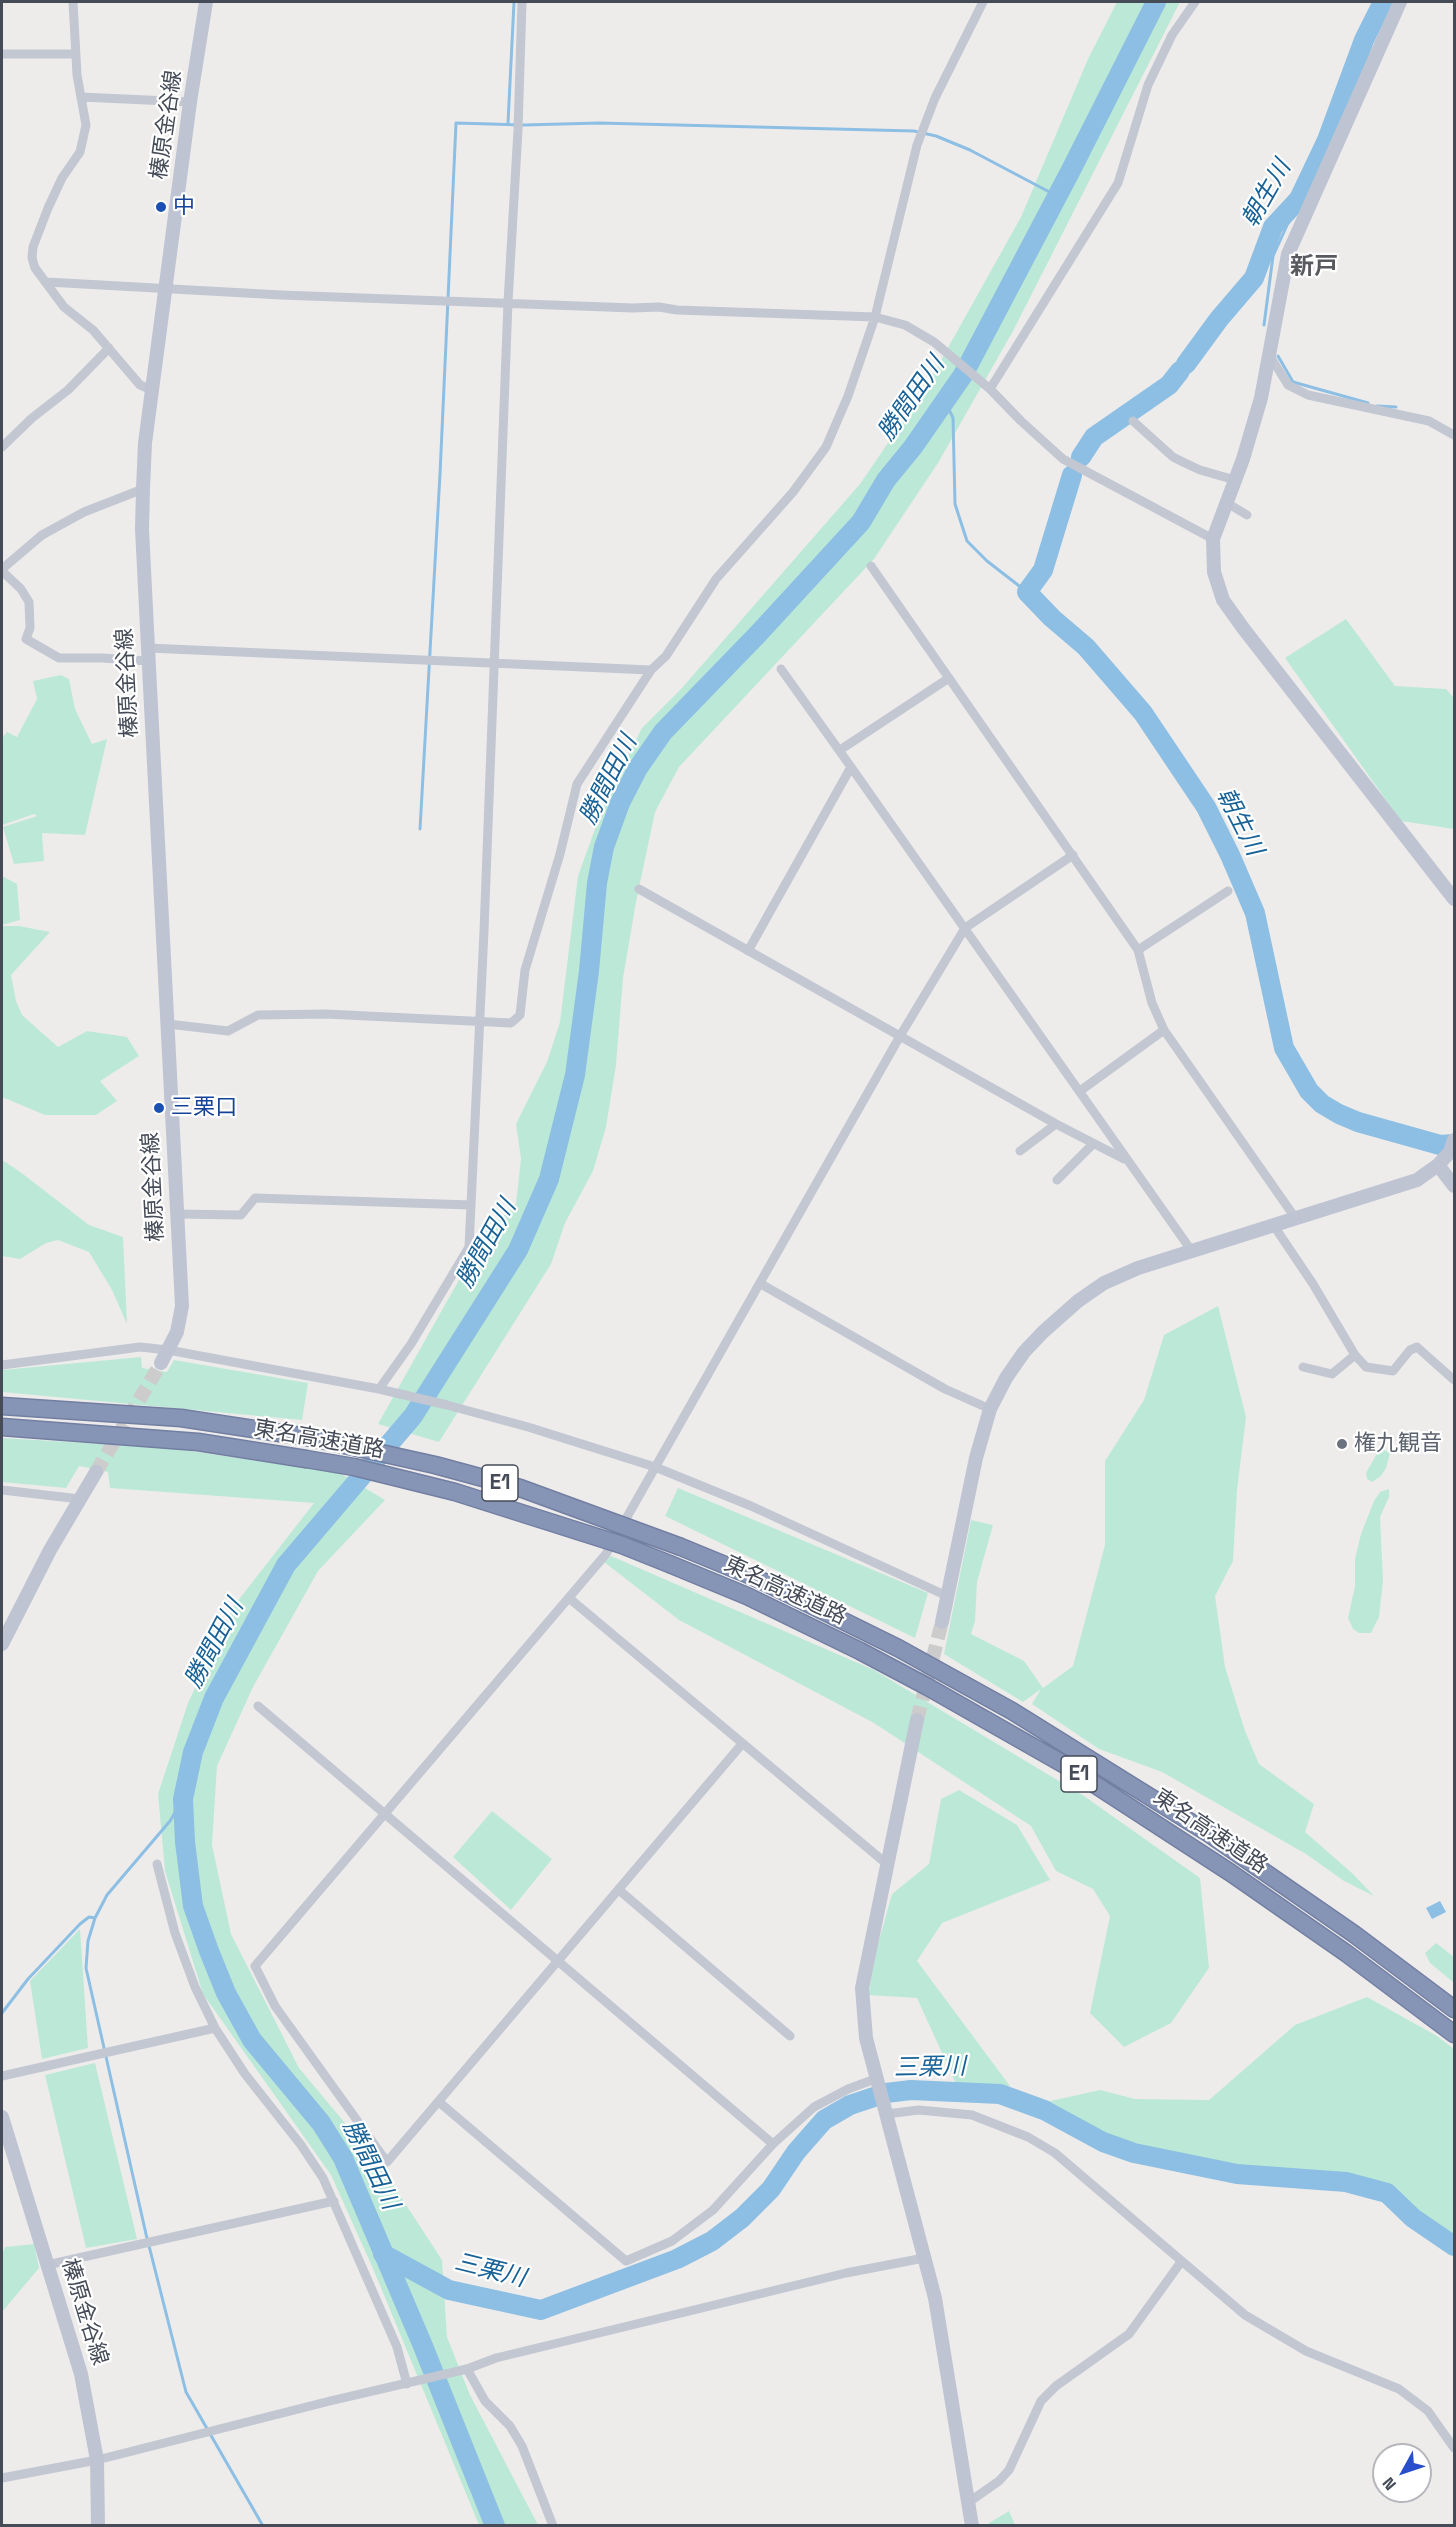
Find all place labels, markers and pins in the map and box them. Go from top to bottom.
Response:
place label: 中 [173,194,195,220]
marker: 中 [154,200,168,214]
place label: 三栗口 [171,1095,237,1121]
marker: 三栗口 [152,1101,166,1115]
place label: 権九観音 [1354,1431,1442,1457]
marker: 権九観音 [1335,1437,1349,1451]

